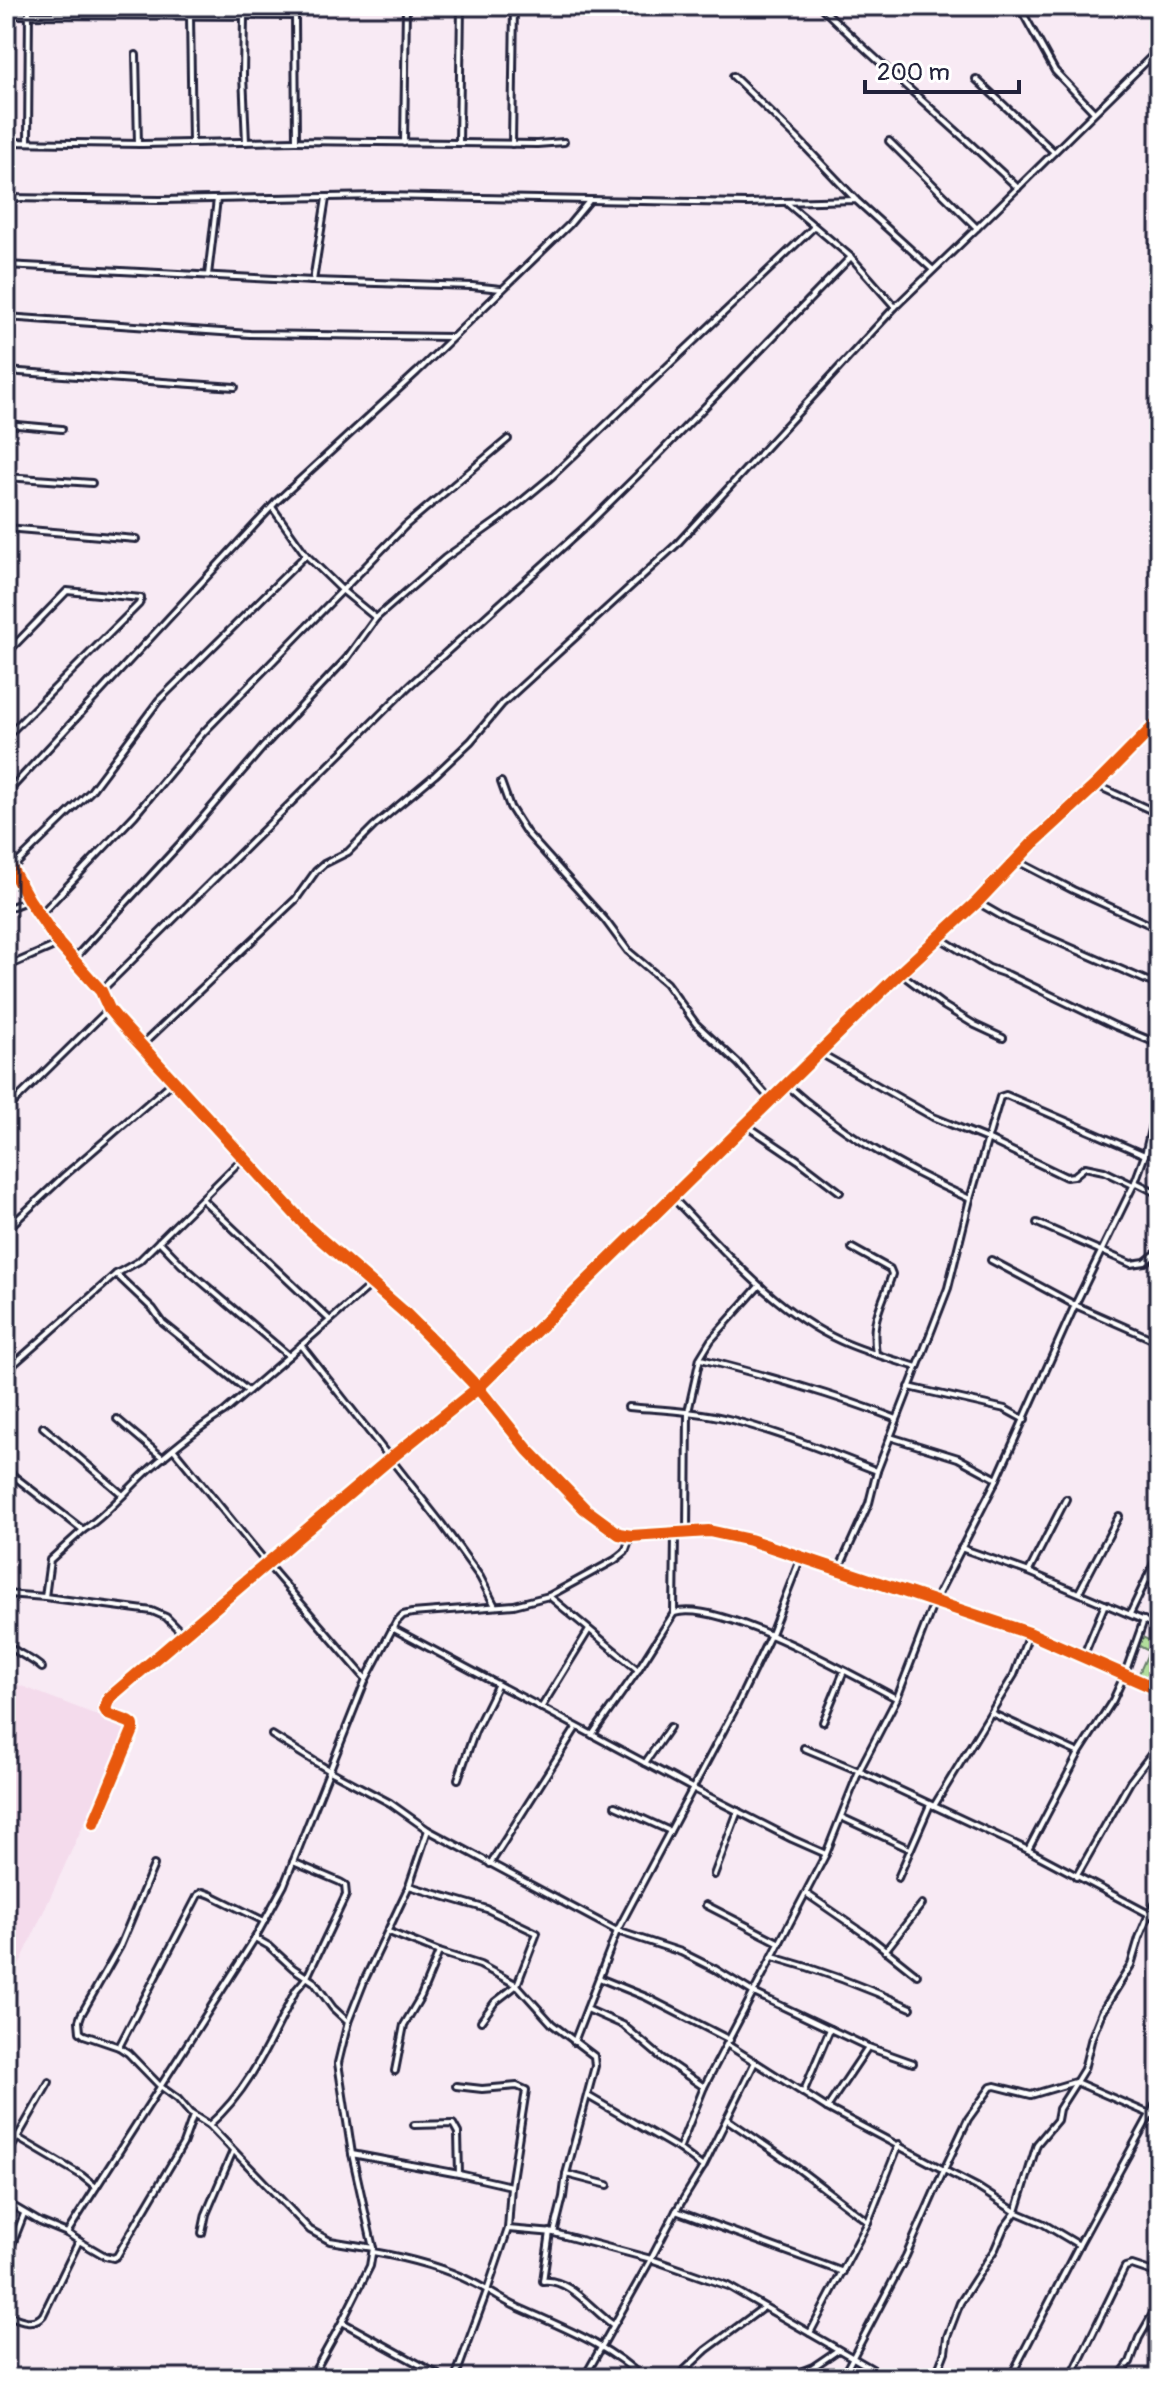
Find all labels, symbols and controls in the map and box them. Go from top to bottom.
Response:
scale bar [865,44,1019,94]
text: 200 m [877,58,950,87]

